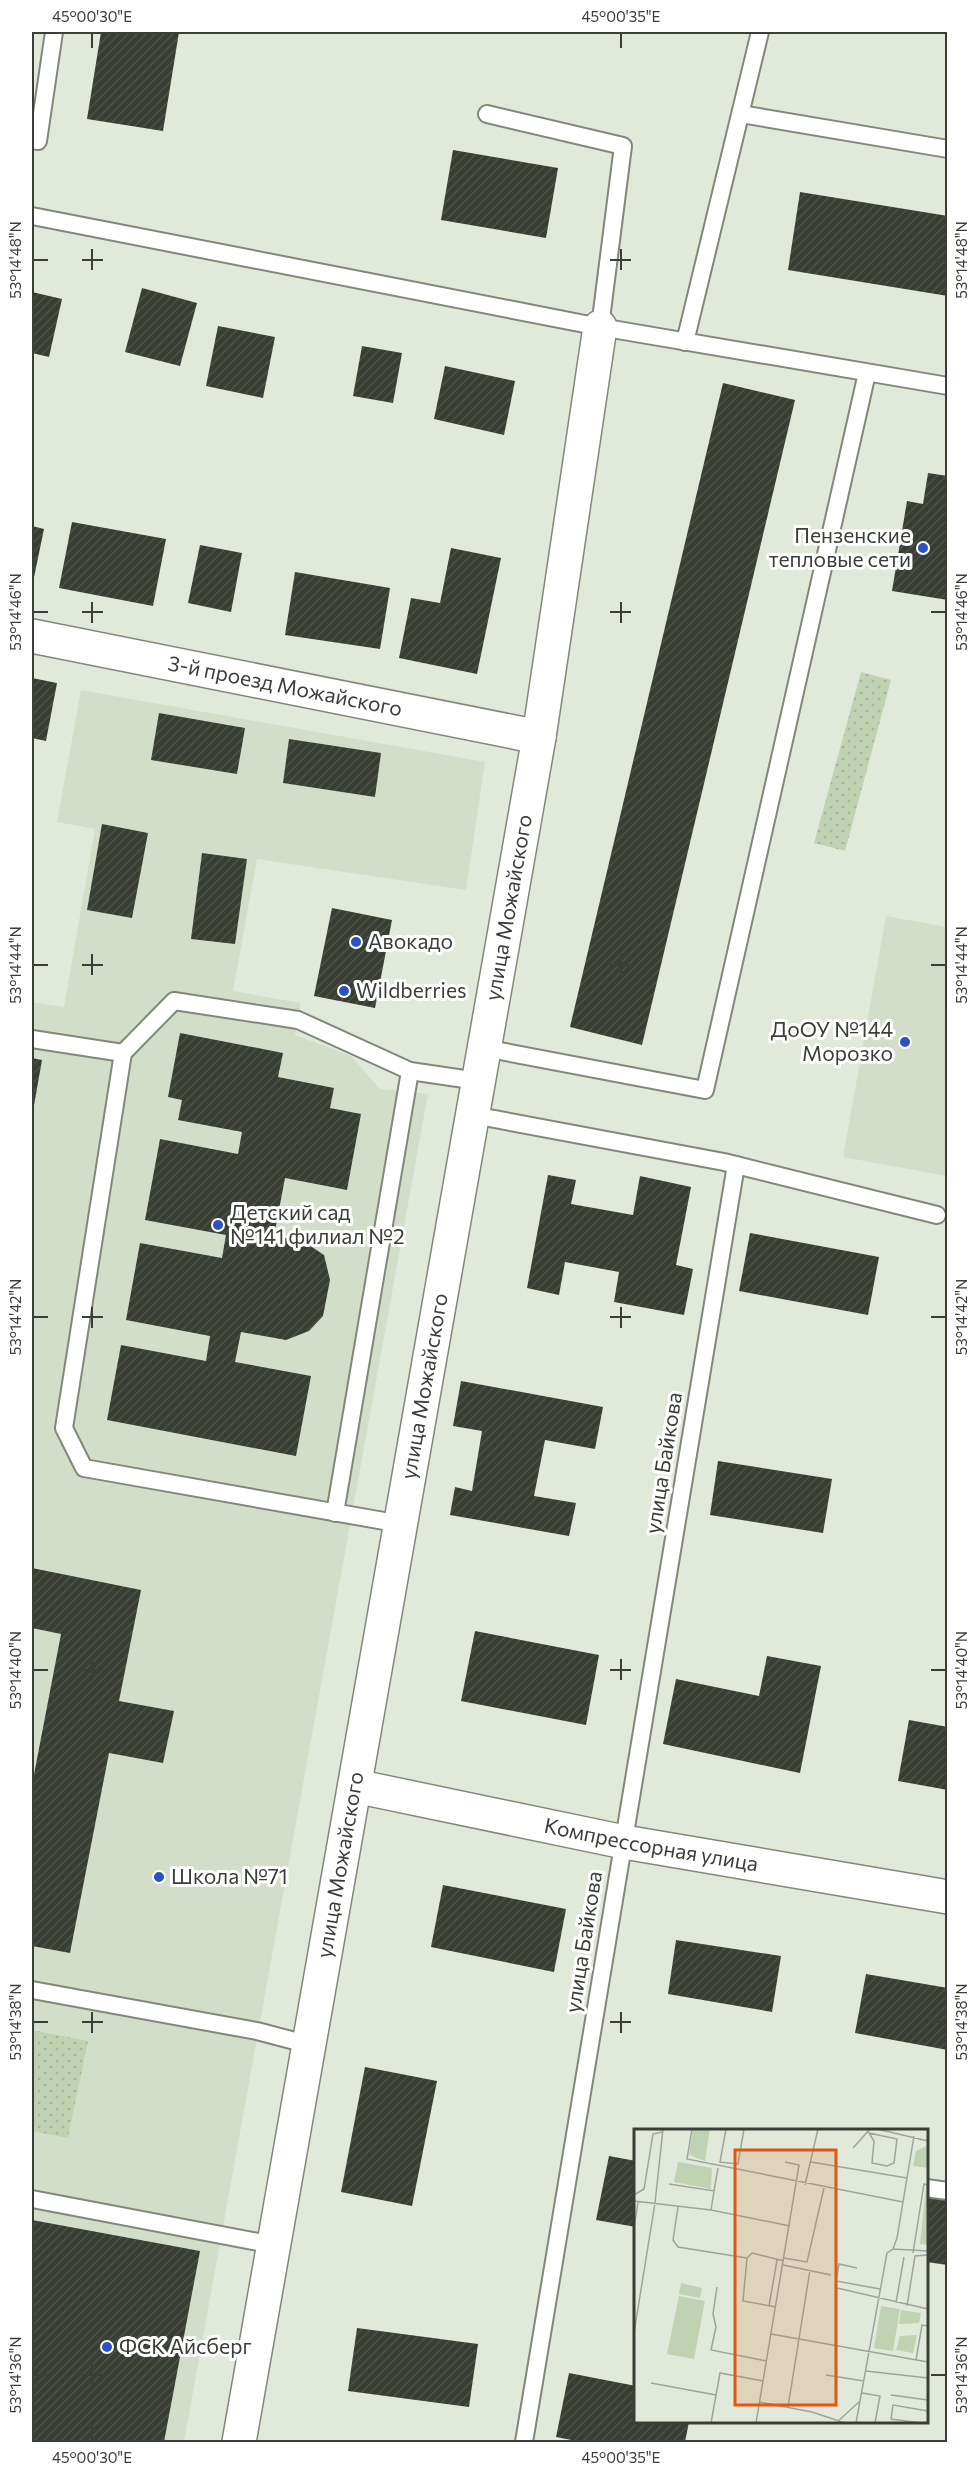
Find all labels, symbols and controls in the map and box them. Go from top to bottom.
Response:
text: 45°00'30"E [52,7,132,25]
text: 45°00'35"E [582,7,661,25]
text: 53°14'48"N [6,221,24,299]
text: 53°14'48"N [952,221,970,299]
place label: Пензенские тепловые сети [769,522,911,571]
marker: Пензенские тепловые сети [916,541,930,555]
text: 53°14'46"N [6,573,24,651]
text: 53°14'46"N [952,573,970,651]
street label: 3-й проезд Можайского [166,649,405,720]
street label: улица Можайского [479,812,536,1002]
text: 53°14'44"N [6,926,24,1004]
text: 53°14'44"N [952,926,970,1004]
place label: Авокадо [368,928,453,953]
marker: Авокадо [349,935,363,949]
place label: Wildberries [356,977,467,1002]
marker: Wildberries [337,984,351,998]
place label: ДоОУ №144 Морозко [771,1016,893,1065]
marker: ДоОУ №144 Морозко [898,1035,912,1049]
place label: Детский сад №141 филиал №2 [230,1199,405,1248]
marker: Детский сад №141 филиал №2 [211,1218,225,1232]
text: 53°14'42"N [6,1279,24,1355]
text: 53°14'42"N [952,1279,970,1355]
street label: улица Можайского [395,1291,452,1481]
street label: улица Байкова [639,1390,686,1535]
text: 53°14'40"N [6,1631,24,1709]
text: 53°14'40"N [952,1631,970,1709]
street label: улица Можайского [310,1770,368,1960]
street label: Компрессорная улица [542,1812,760,1876]
place label: Школа №71 [171,1863,288,1888]
street label: улица Байкова [559,1869,606,2014]
marker: Школа №71 [152,1870,166,1884]
text: 53°14'38"N [6,1983,24,2061]
text: 53°14'38"N [952,1983,970,2061]
inset map [634,2129,928,2423]
place label: ФСК Айсберг [119,2333,252,2358]
text: 53°14'36"N [6,2336,24,2414]
text: 53°14'36"N [952,2336,970,2414]
marker: ФСК Айсберг [100,2340,114,2354]
text: 45°00'30"E [52,2448,132,2466]
text: 45°00'35"E [582,2448,661,2466]

